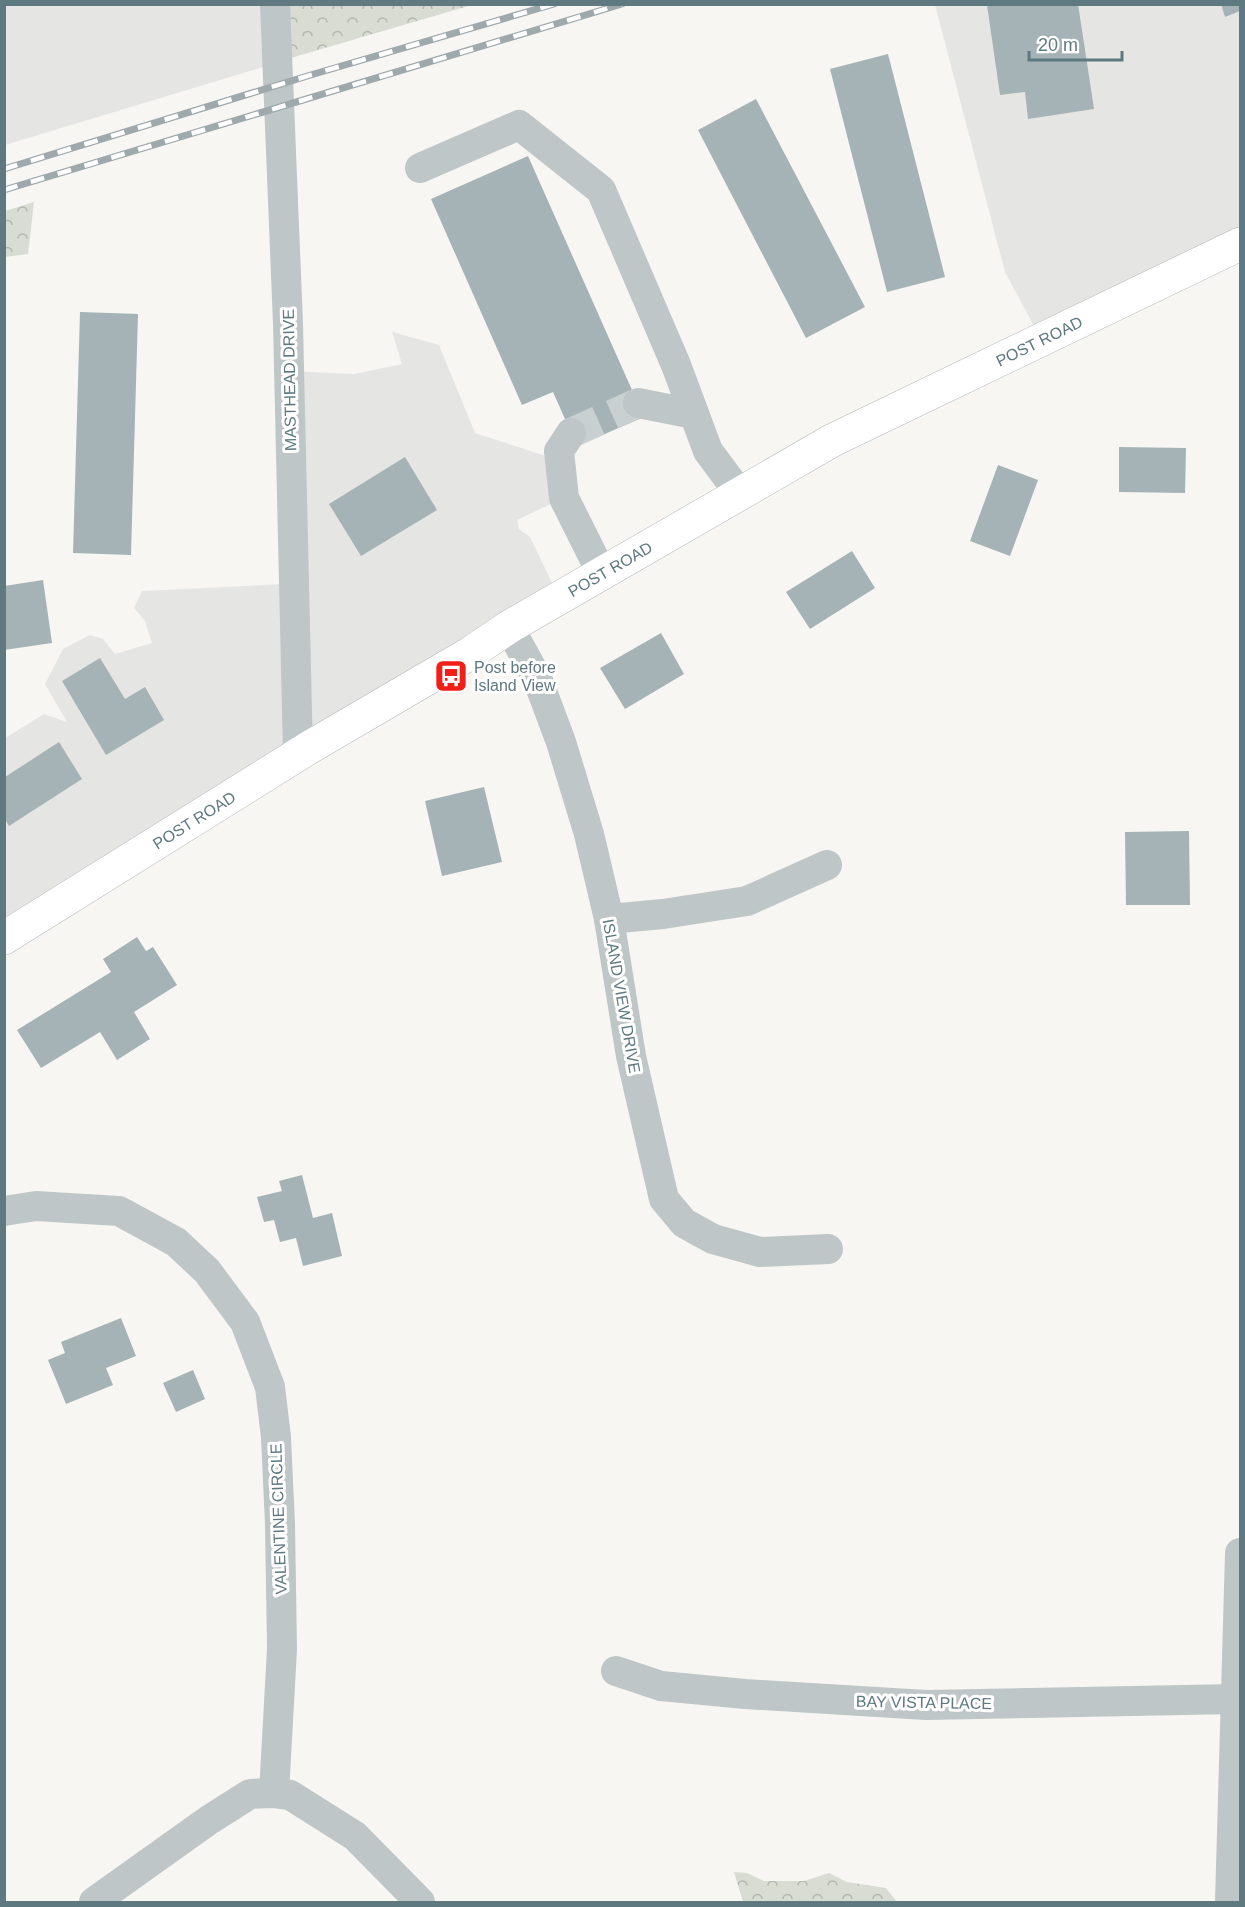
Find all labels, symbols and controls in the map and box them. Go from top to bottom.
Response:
scale bar [1029,24,1122,62]
text: 20 m [1038,35,1078,55]
street label: MASTHEAD DRIVE [280,309,299,451]
street label: POST ROAD [993,313,1085,370]
street label: POST ROAD [565,539,655,600]
bus stop icon: Post before Island View [433,658,469,694]
place label: Post before Island View [474,659,556,694]
street label: POST ROAD [150,788,239,853]
street label: ISLAND VIEW DRIVE [600,918,643,1075]
street label: VALENTINE CIRCLE [267,1443,290,1595]
street label: BAY VISTA PLACE [856,1693,992,1712]

